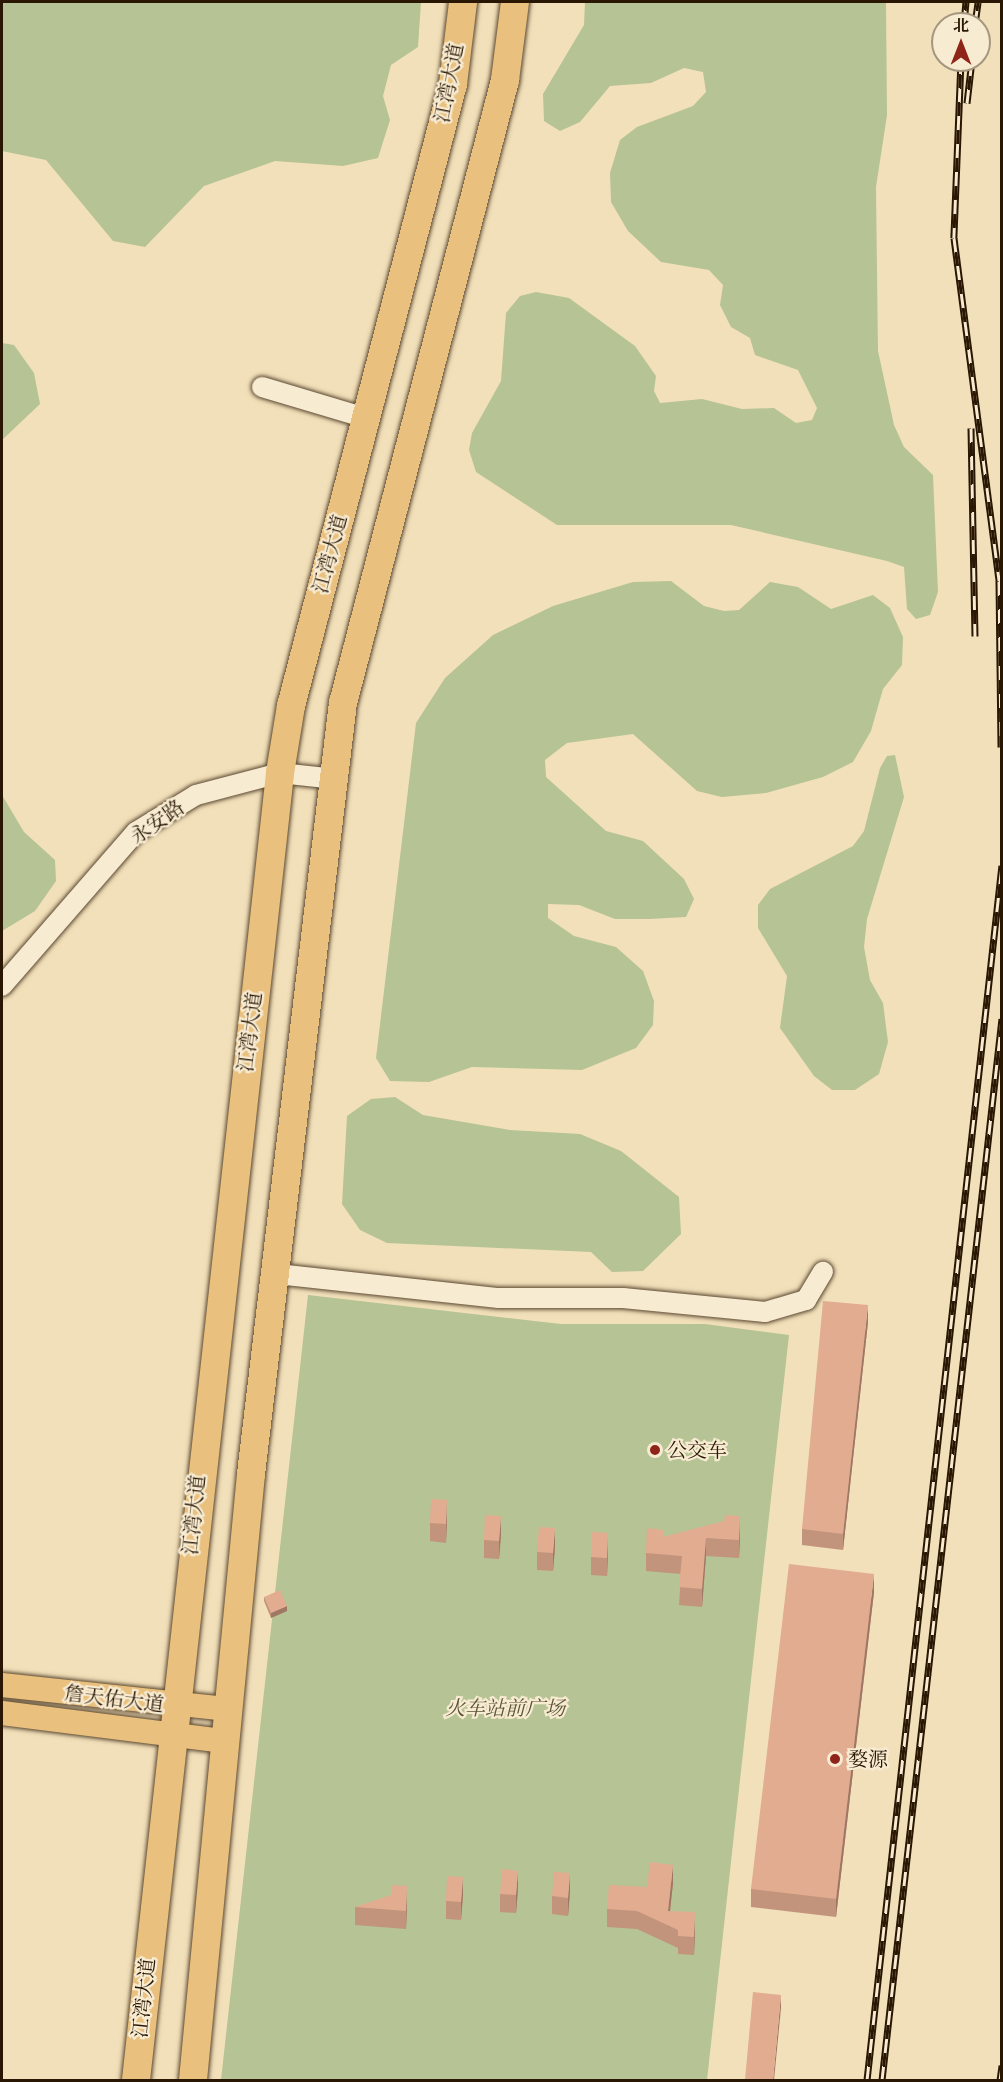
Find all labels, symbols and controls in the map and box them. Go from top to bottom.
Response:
north arrow [931,12,991,72]
text: 北 [953,15,969,37]
street label: 江湾大道 [430,41,468,125]
street label: 江湾大道 [308,512,352,596]
street label: 永安路 [126,795,188,849]
street label: 江湾大道 [233,991,267,1073]
place label: 公交车 [667,1438,727,1462]
marker: 公交车 [648,1443,662,1457]
street label: 江湾大道 [178,1474,210,1556]
street label: 詹天佑大道 [63,1681,165,1717]
park label: 火车站前广场 [445,1696,565,1720]
place label: 婺源 [848,1747,888,1771]
marker: 婺源 [826,1750,844,1768]
street label: 江湾大道 [128,1957,160,2039]

